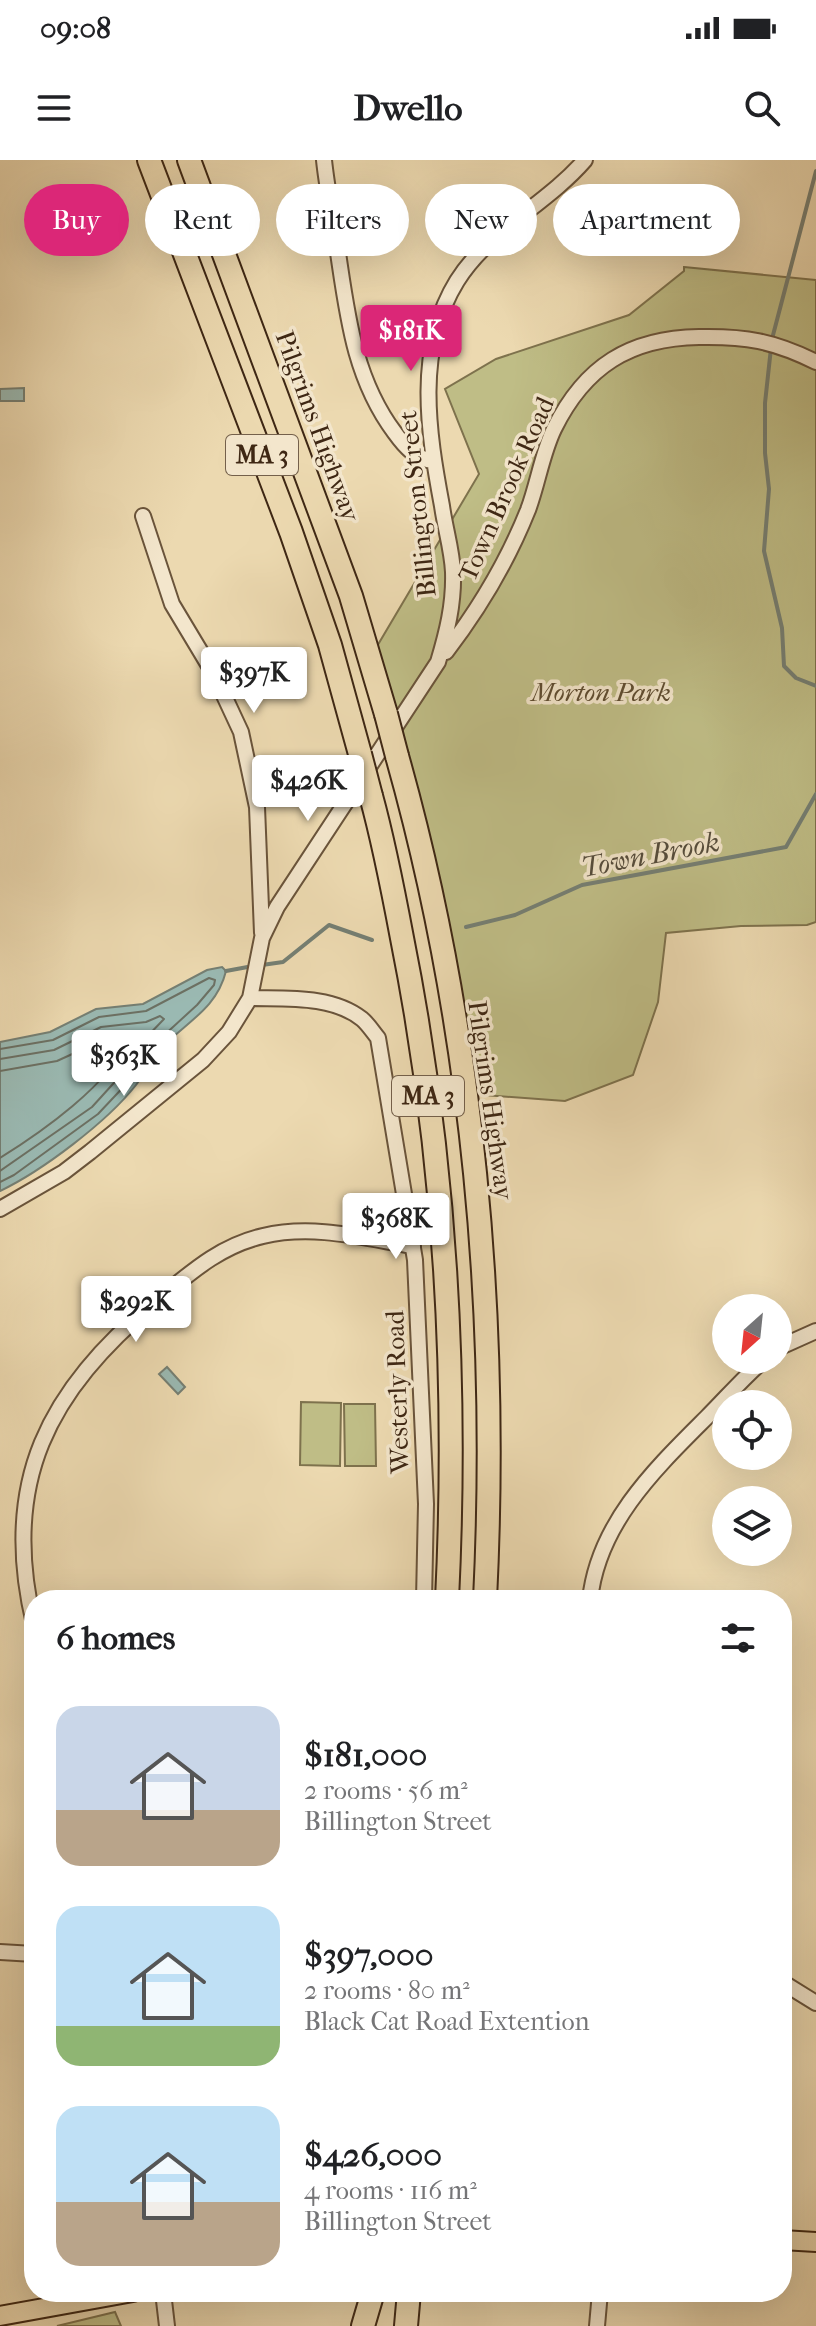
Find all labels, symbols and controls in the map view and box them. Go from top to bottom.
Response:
text: 09:08 [40,11,111,46]
icon: menu [32,86,76,130]
icon: search [740,86,784,130]
text: Dwello [353,87,463,129]
chip: Buy [24,184,129,256]
chip: Rent [145,184,260,256]
chip: Filters [276,184,409,256]
chip: New [425,184,537,256]
chip: Apartment [553,184,740,256]
pin: $181K [355,305,467,373]
text: $181K [379,315,443,346]
street label: Pilgrims Highway [269,327,367,527]
street label: Town Brook Road [452,391,561,586]
street label: Billington Street [392,408,443,599]
road number: MA 3 [226,435,298,475]
pin: $397K [198,647,310,715]
text: $397K [219,657,289,688]
park label: Morton Park [529,677,671,708]
pin: $426K [252,755,364,823]
text: $426K [270,765,346,796]
water label: Town Brook [578,825,722,884]
street label: Pilgrims Highway [461,999,520,1203]
pin: $363K [68,1030,180,1098]
text: $363K [90,1040,158,1071]
road number: MA 3 [392,1076,464,1116]
pin: $368K [340,1193,452,1261]
text: $368K [360,1203,432,1234]
pin: $292K [80,1276,192,1344]
text: $292K [99,1286,173,1317]
north arrow [712,1294,792,1374]
map controls [712,1294,792,1566]
street label: Westerly Road [379,1309,416,1475]
button: locate [712,1390,792,1470]
button: layers [712,1486,792,1566]
icon: filters [716,1616,760,1660]
text: 6 homes [56,1618,175,1658]
text: $181,000 [304,1735,427,1775]
icon: home [120,1738,216,1834]
text: 2 rooms · 56 m² [304,1775,468,1806]
text: Billington Street [304,1806,492,1837]
text: $397,000 [304,1935,434,1975]
icon: home [120,1938,216,2034]
text: 2 rooms · 80 m² [304,1975,470,2006]
text: Black Cat Road Extention [304,2006,590,2037]
text: $426,000 [304,2135,442,2175]
icon: home [120,2138,216,2234]
text: 4 rooms · 116 m² [304,2175,477,2206]
text: Billington Street [304,2206,492,2237]

